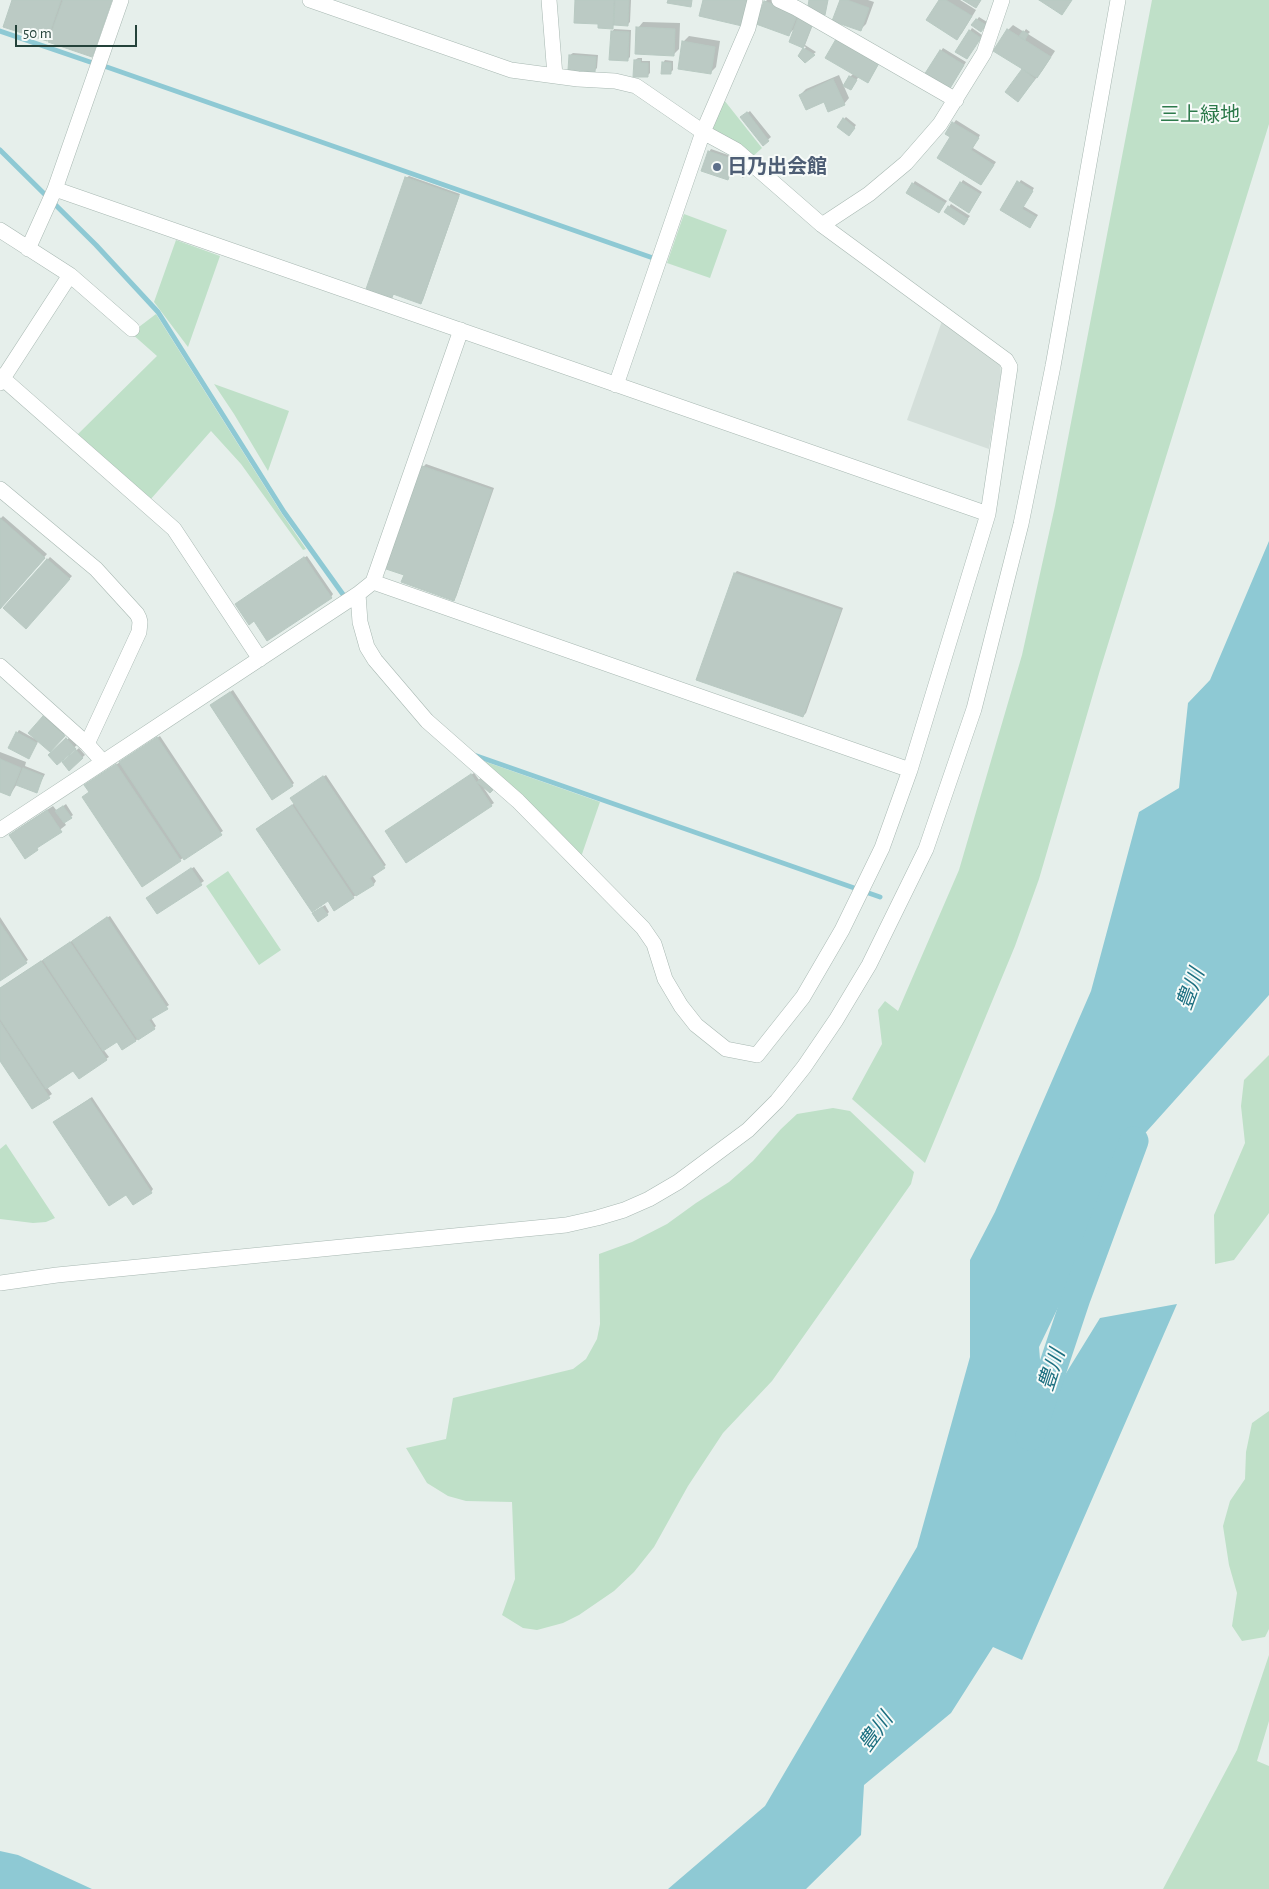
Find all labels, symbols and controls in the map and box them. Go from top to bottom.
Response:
scale bar [18,15,140,47]
text: 50 m [23,26,52,41]
park label: 三上緑地 [1160,103,1240,127]
place label: 日乃出会館 [727,155,827,179]
marker: 日乃出会館 [711,161,723,173]
water label: 豊川 [1172,965,1210,1013]
water label: 豊川 [1034,1346,1070,1394]
water label: 豊川 [853,1708,899,1756]

